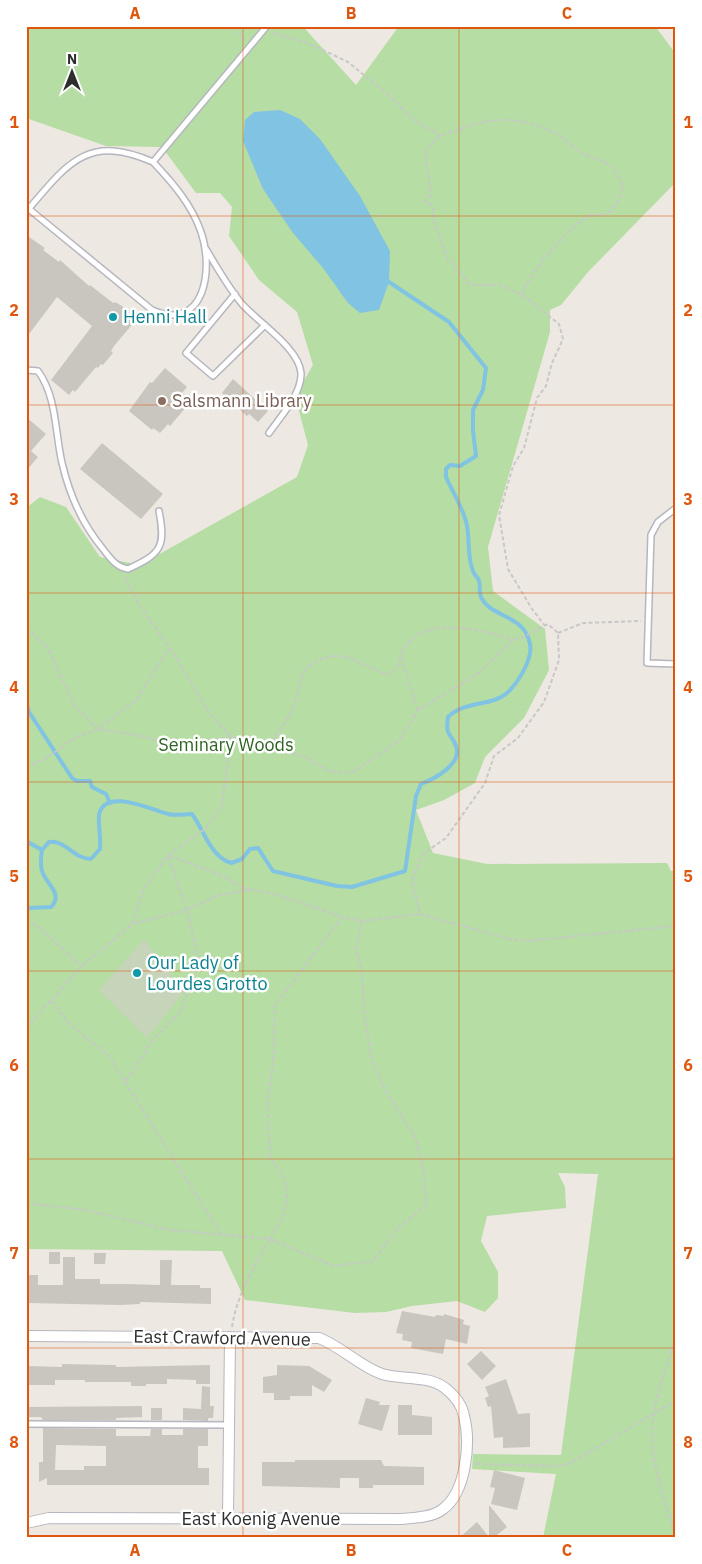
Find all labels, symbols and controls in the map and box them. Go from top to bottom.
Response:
text: A [130,3,141,23]
text: B [346,3,357,23]
text: C [562,3,572,23]
north arrow [48,48,98,98]
text: N [67,50,77,68]
text: 1 [9,112,19,132]
text: 1 [683,112,693,132]
text: 2 [9,300,19,320]
text: 2 [683,300,693,320]
place label: Henni Hall [123,305,207,328]
marker: Henni Hall [107,311,119,323]
place label: Salsmann Library [172,389,312,412]
marker: Salsmann Library [156,395,168,407]
text: 3 [9,489,19,509]
text: 3 [683,489,693,509]
text: 4 [9,677,19,697]
text: 4 [683,677,693,697]
park label: Seminary Woods [158,733,294,756]
text: 5 [9,866,19,886]
text: 5 [683,866,693,886]
place label: Our Lady of Lourdes Grotto [147,951,268,995]
marker: Our Lady of Lourdes Grotto [131,967,143,979]
text: 6 [9,1055,19,1075]
text: 6 [683,1055,693,1075]
text: 7 [9,1243,19,1263]
text: 7 [683,1243,693,1263]
street label: East Crawford Avenue [133,1324,311,1351]
text: 8 [9,1432,19,1452]
text: 8 [683,1432,693,1452]
street label: East Koenig Avenue [182,1507,341,1530]
text: A [130,1540,141,1560]
text: B [346,1540,357,1560]
text: C [562,1540,572,1560]

